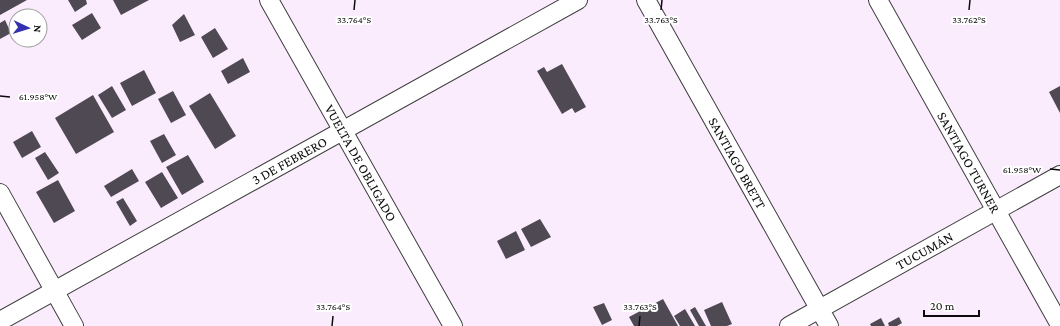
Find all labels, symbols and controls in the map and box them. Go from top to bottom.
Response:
north arrow [8,8,48,48]
text: 33.764°S [337,14,371,25]
text: 33.763°S [644,14,678,25]
text: 33.762°S [952,14,986,25]
text: N [32,25,44,33]
text: 61.958°W [19,91,58,102]
street label: VUELTA DE OBLIGADO [322,102,400,224]
street label: SANTIAGO TURNER [934,109,1004,216]
street label: SANTIAGO BRETT [705,114,770,212]
street label: 3 DE FEBRERO [249,133,330,188]
text: 61.958°W [1003,164,1042,175]
street label: TUCUMÁN [893,228,956,273]
scale bar [924,292,979,318]
text: 20 m [930,299,955,313]
text: 33.764°S [316,301,350,312]
text: 33.763°S [623,301,657,312]

